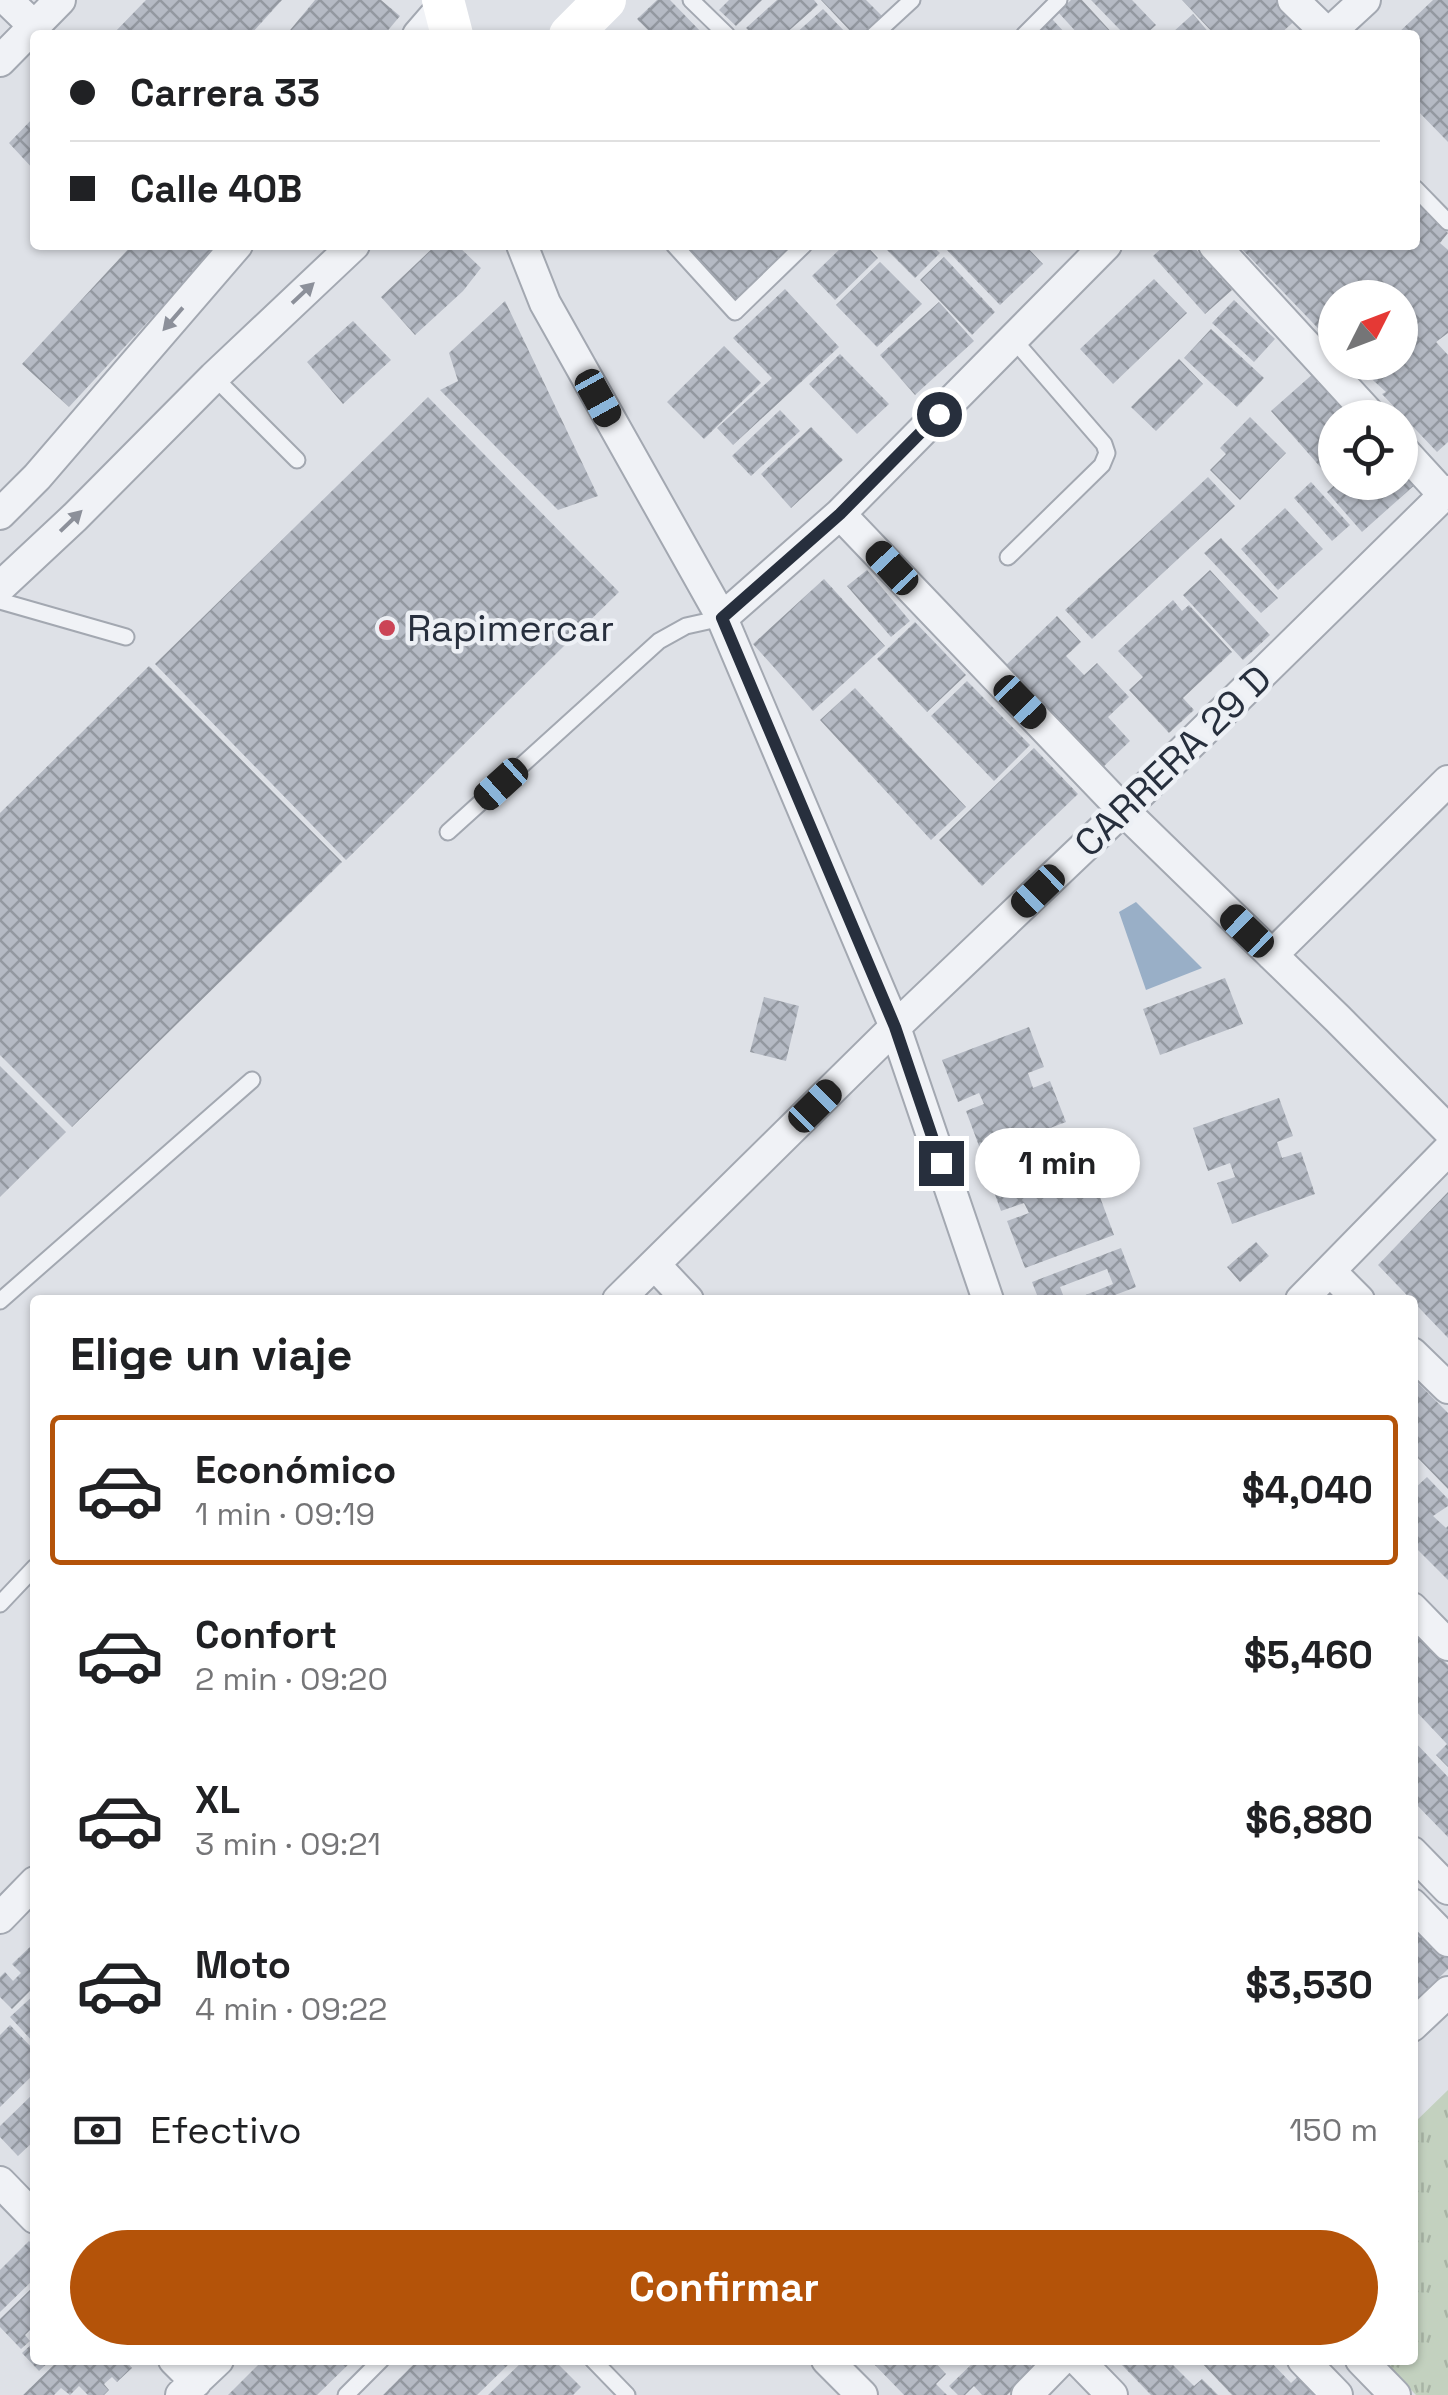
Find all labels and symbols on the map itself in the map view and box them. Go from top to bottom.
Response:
north arrow [1318,280,1418,380]
one-way arrow [291,282,315,305]
one-way arrow [163,306,185,331]
car [570,364,626,432]
route start [917,392,962,437]
one-way arrow [59,510,83,533]
car [861,536,923,600]
place label: Rapimercar [407,604,614,652]
marker: Rapimercar [376,617,398,639]
street label: CARRERA 29 D [1064,655,1282,867]
car [988,670,1052,734]
car [469,753,533,815]
car [1006,859,1070,923]
car [1215,899,1279,963]
car [783,1074,847,1138]
callout: 1 min [976,1128,1141,1198]
route end [919,1141,964,1186]

